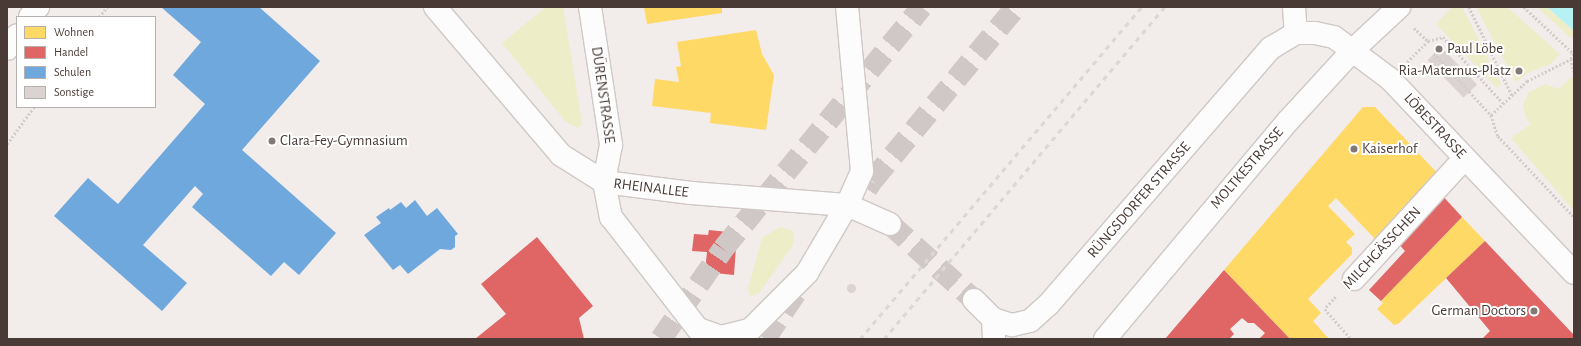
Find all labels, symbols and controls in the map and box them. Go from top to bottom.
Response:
legend [16,16,156,108]
text: Wohnen [54,26,94,38]
place label: Paul Löbe [1447,40,1503,58]
marker: Paul Löbe [1434,44,1444,54]
street label: DÜRENSTRASSE [587,45,619,145]
text: Handel [54,46,88,58]
place label: Ria-Maternus-Platz [1399,62,1511,80]
text: Schulen [54,66,91,78]
marker: Ria-Maternus-Platz [1514,66,1524,76]
text: Sonstige [54,86,94,98]
street label: LÖBESTRASSE [1400,89,1470,163]
street label: MOLTKESTRASSE [1207,124,1287,212]
place label: Clara-Fey-Gymnasium [280,132,408,150]
marker: Clara-Fey-Gymnasium [267,136,277,146]
street label: RÜNGSDORFER STRASSE [1084,138,1194,262]
place label: Kaiserhof [1362,140,1417,158]
marker: Kaiserhof [1349,144,1359,154]
street label: RHEINALLEE [612,174,690,202]
street label: MILCHGÄSSCHEN [1339,203,1425,293]
place label: German Doctors [1432,302,1526,320]
marker: German Doctors [1529,306,1539,316]

